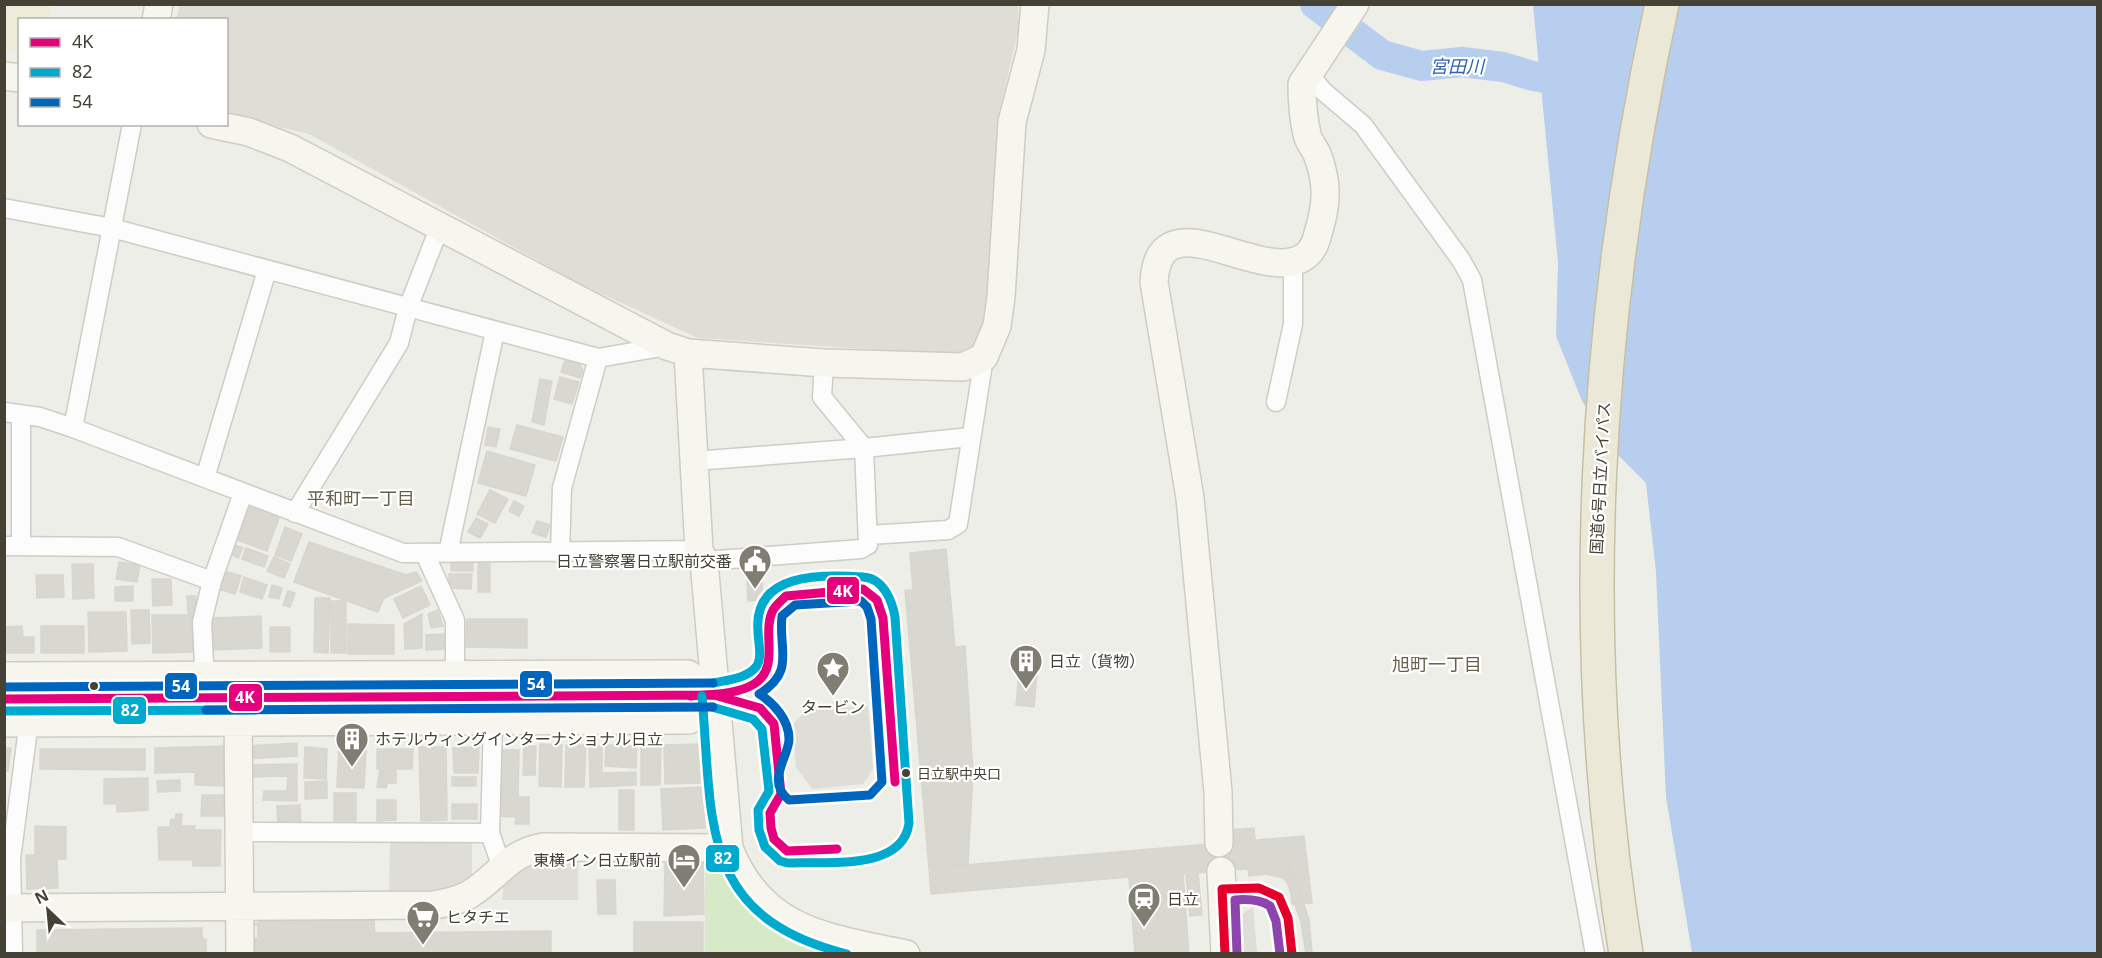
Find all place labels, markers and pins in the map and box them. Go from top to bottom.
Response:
public building icon: 日立警察署日立駅前交番 [737,543,773,590]
place label: 日立警察署日立駅前交番 [556,550,732,572]
building icon: 日立（貨物） [1008,643,1044,690]
place icon: タービン [815,650,851,697]
place label: 日立（貨物） [1049,650,1145,672]
unlabelled marker [88,680,100,692]
place label: タービン [801,696,865,718]
building icon: ホテルウィングインターナショナル日立 [334,721,370,768]
place label: ホテルウィングインターナショナル日立 [375,728,663,750]
place label: 日立駅中央口 [917,764,1001,783]
marker: 日立駅中央口 [900,767,912,779]
hotel icon: 東横イン日立駅前 [666,842,702,889]
place label: 東横イン日立駅前 [533,849,661,871]
station icon: 日立 [1126,881,1162,928]
place label: 日立 [1167,888,1199,910]
supermarket icon: ヒタチエ [405,899,441,946]
place label: ヒタチエ [446,906,510,928]

